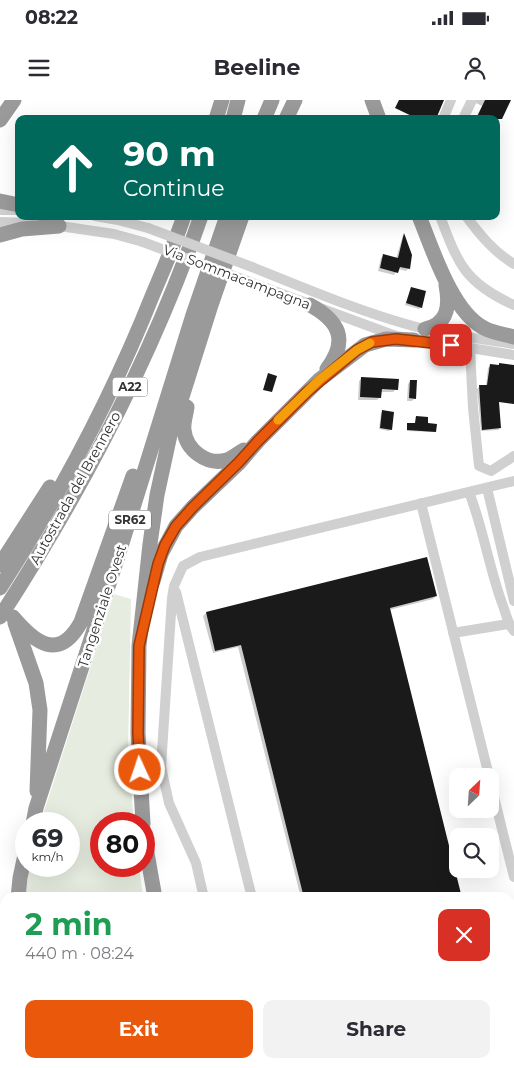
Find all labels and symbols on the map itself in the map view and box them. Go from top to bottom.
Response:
street label: Via Sommacampagna [161,241,313,313]
pin [430,324,472,366]
road number: A22 [112,378,148,396]
street label: Autostrada del Brennero [25,408,125,568]
road number: SR62 [109,510,151,530]
street label: Tangenziale Ovest [74,542,130,670]
position arrow [113,743,165,795]
north arrow [449,768,499,818]
speed limit sign: 80 [90,812,155,877]

